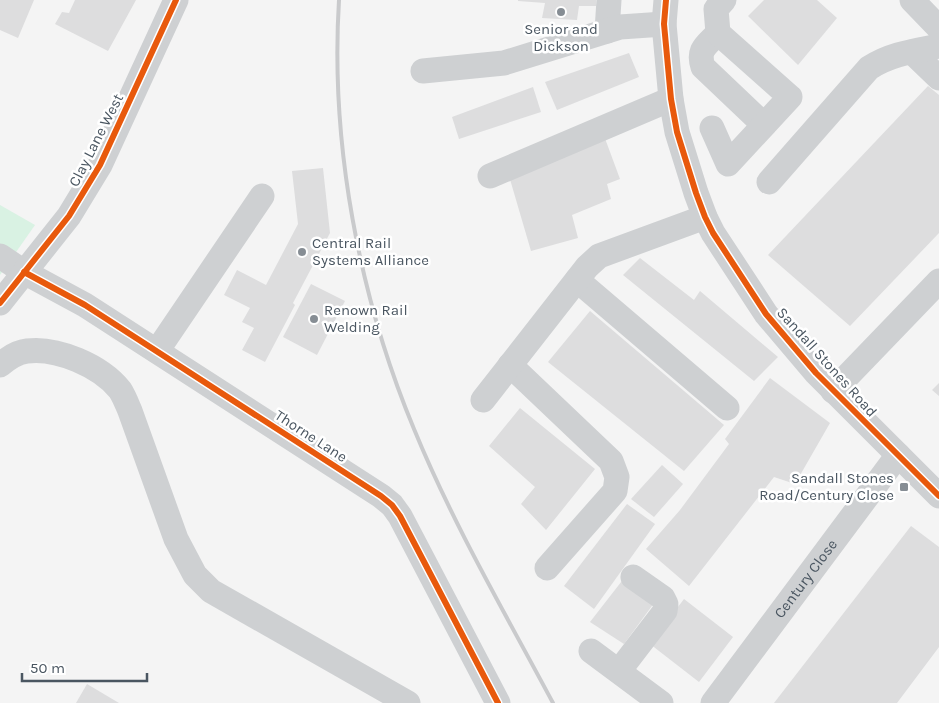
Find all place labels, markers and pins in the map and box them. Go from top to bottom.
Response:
marker: Senior and Dickson [555,6,567,18]
place label: Senior and Dickson [524,20,598,55]
place label: Central Rail Systems Alliance [312,234,429,269]
marker: Central Rail Systems Alliance [296,246,308,258]
place label: Renown Rail Welding [324,301,408,336]
marker: Renown Rail Welding [308,313,320,325]
place label: Sandall Stones Road/Century Close [759,469,894,504]
marker: Sandall Stones Road/Century Close [898,481,910,493]

